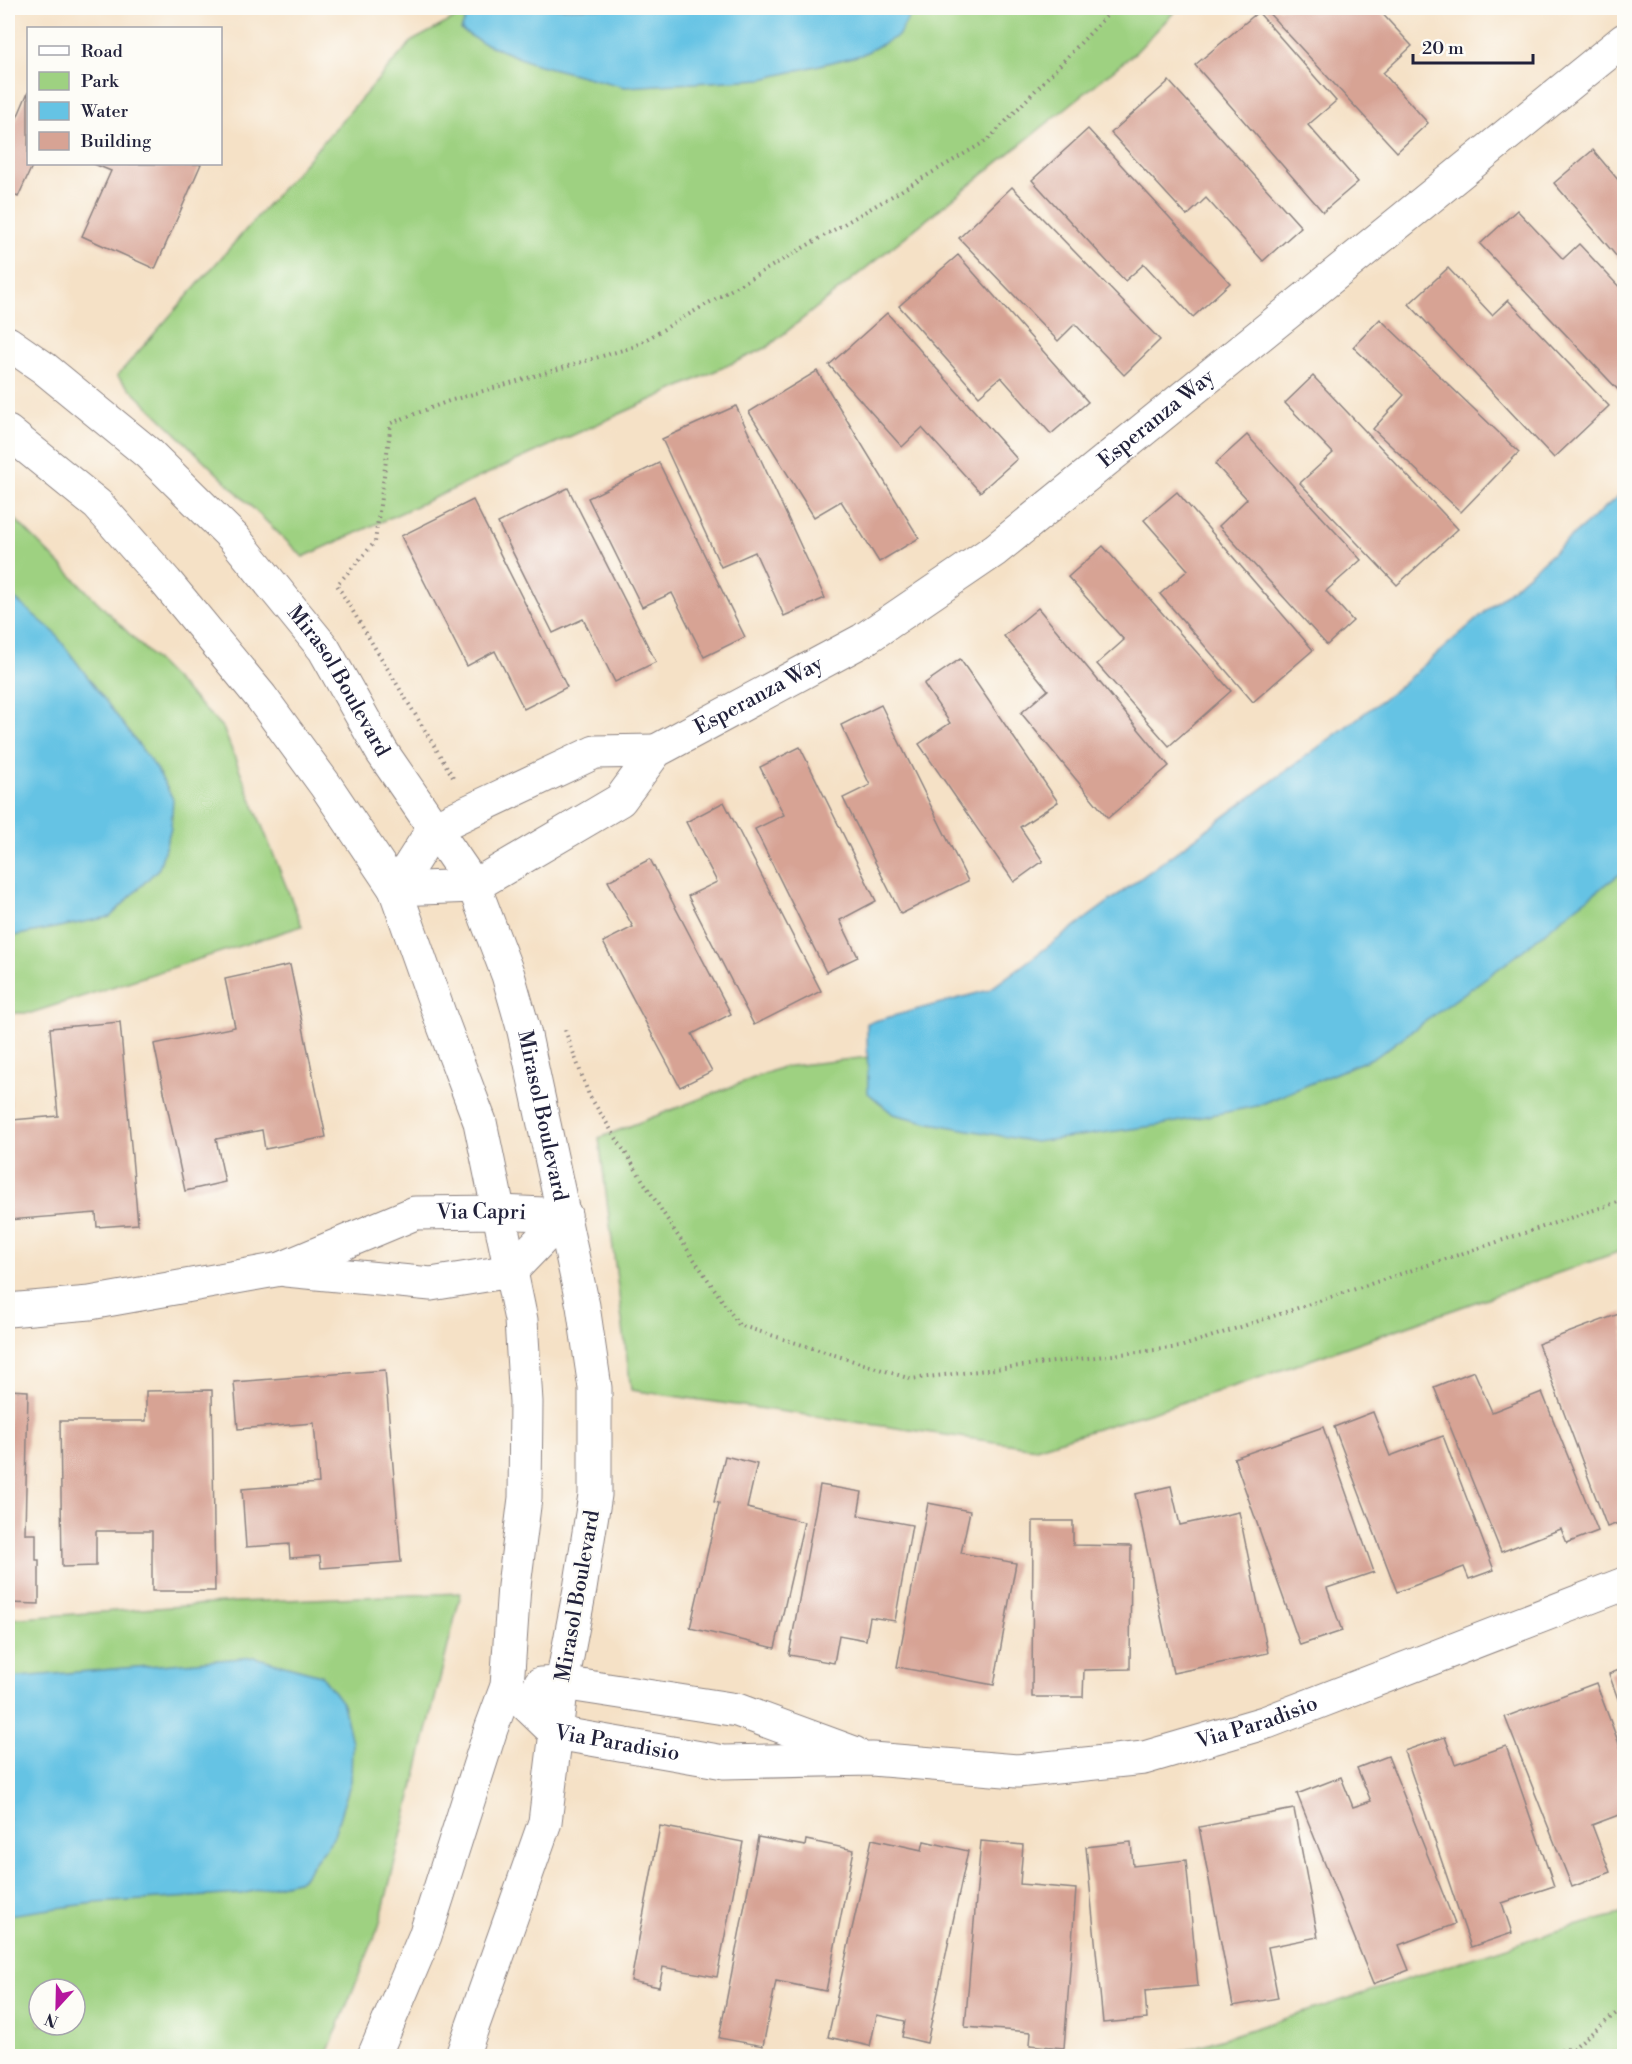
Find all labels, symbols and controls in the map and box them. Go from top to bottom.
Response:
legend [27,27,222,165]
scale bar [1413,27,1533,65]
text: 20 m [1422,37,1464,60]
text: Road [81,40,124,63]
text: Park [81,70,120,93]
text: Water [80,100,129,123]
text: Building [80,130,152,153]
street label: Esperanza Way [1093,364,1221,474]
street label: Mirasol Boulevard [281,601,395,762]
street label: Esperanza Way [690,650,828,741]
street label: Mirasol Boulevard [511,1028,573,1204]
street label: Via Capri [436,1199,527,1226]
street label: Mirasol Boulevard [550,1508,606,1684]
street label: Via Paradisio [1193,1691,1321,1755]
street label: Via Paradisio [552,1720,682,1767]
north arrow [27,1977,87,2037]
text: N [42,2008,61,2032]

